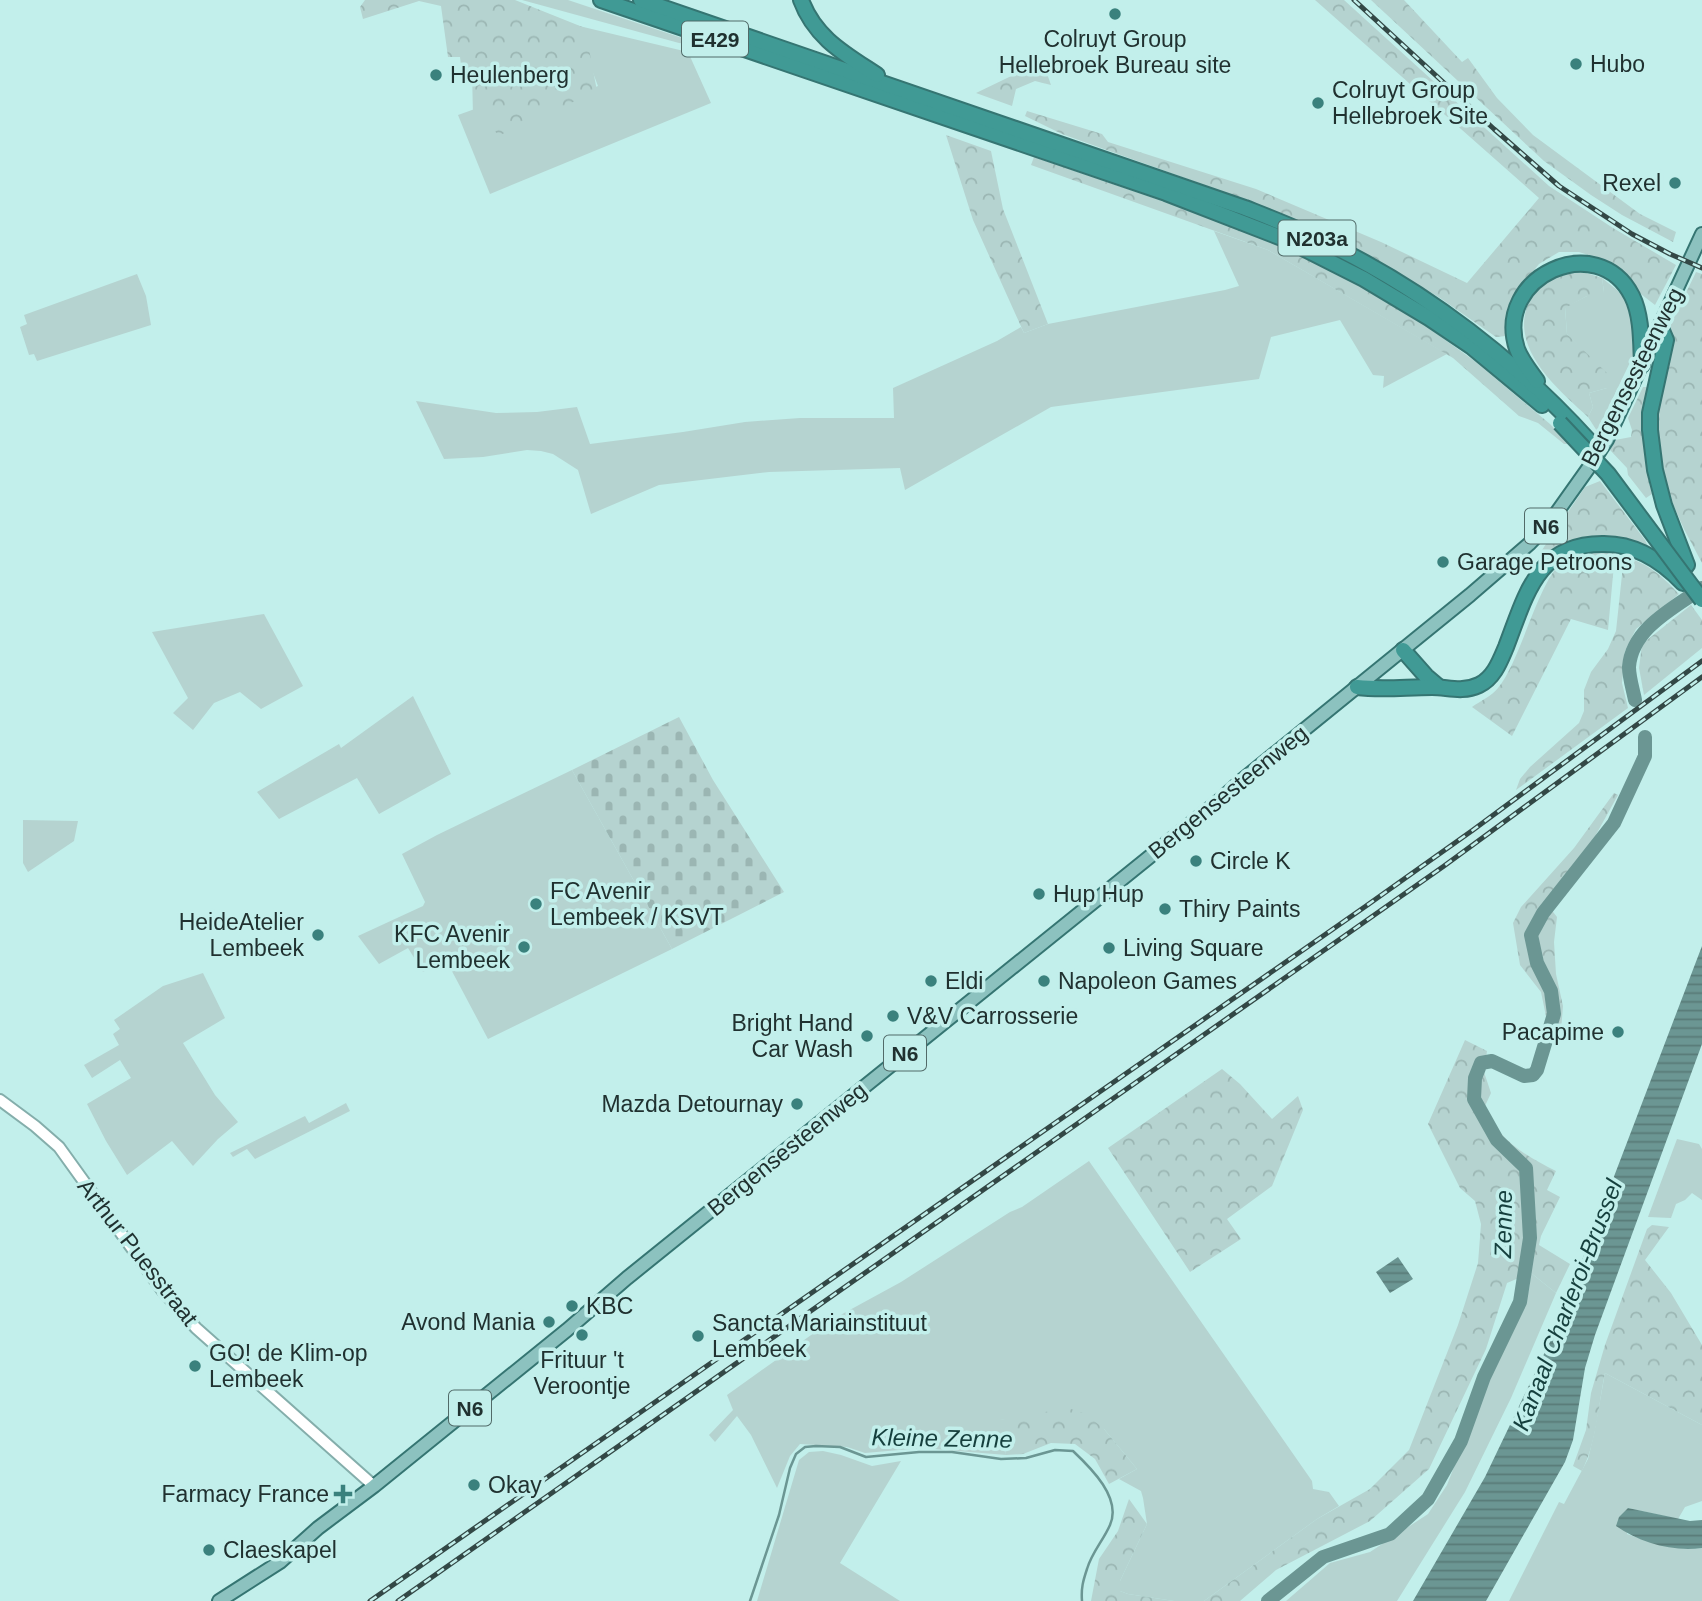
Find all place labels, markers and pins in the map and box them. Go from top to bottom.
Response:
marker: Colruyt Group Hellebroek Bureau site [1107,6,1123,22]
place label: Colruyt Group Hellebroek Bureau site [999,26,1231,78]
place label: Hubo [1590,51,1645,77]
marker: Hubo [1568,56,1584,72]
place label: Heulenberg [450,62,569,88]
marker: Heulenberg [428,67,444,83]
place label: Colruyt Group Hellebroek Site [1332,77,1488,129]
marker: Colruyt Group Hellebroek Site [1310,95,1326,111]
place label: Rexel [1602,170,1661,196]
marker: Rexel [1667,175,1683,191]
place label: Garage Petroons [1457,549,1632,575]
marker: Garage Petroons [1435,554,1451,570]
place label: Circle K [1210,848,1291,874]
marker: Circle K [1188,853,1204,869]
place label: FC Avenir Lembeek / KSVT [550,878,724,930]
place label: Hup Hup [1053,881,1144,907]
marker: Hup Hup [1031,886,1047,902]
marker: FC Avenir Lembeek / KSVT [528,896,544,912]
place label: Thiry Paints [1179,896,1300,922]
marker: Thiry Paints [1157,901,1173,917]
place label: HeideAtelier Lembeek [179,909,304,961]
place label: KFC Avenir Lembeek [394,921,510,973]
marker: HeideAtelier Lembeek [310,927,326,943]
place label: Living Square [1123,935,1264,961]
marker: KFC Avenir Lembeek [516,939,532,955]
marker: Living Square [1101,940,1117,956]
place label: Eldi [945,968,983,994]
place label: Napoleon Games [1058,968,1237,994]
marker: Eldi [923,973,939,989]
marker: Napoleon Games [1036,973,1052,989]
place label: V&V Carrosserie [907,1003,1078,1029]
marker: V&V Carrosserie [885,1008,901,1024]
place label: Bright Hand Car Wash [732,1010,853,1062]
place label: Pacapime [1502,1019,1604,1045]
marker: Pacapime [1610,1024,1626,1040]
marker: Bright Hand Car Wash [859,1028,875,1044]
place label: Mazda Detournay [601,1091,783,1117]
marker: Mazda Detournay [789,1096,805,1112]
place label: KBC [586,1293,633,1319]
marker: KBC [564,1298,580,1314]
place label: Avond Mania [401,1309,535,1335]
place label: Sancta Mariainstituut Lembeek [712,1310,927,1362]
marker: Avond Mania [541,1314,557,1330]
marker: Frituur 't Veroontje [574,1327,590,1343]
marker: Sancta Mariainstituut Lembeek [690,1328,706,1344]
place label: GO! de Klim-op Lembeek [209,1340,368,1392]
place label: Frituur 't Veroontje [533,1347,631,1399]
marker: GO! de Klim-op Lembeek [187,1358,203,1374]
place label: Okay [488,1472,542,1498]
marker: Okay [466,1477,482,1493]
place label: Farmacy France [162,1481,329,1507]
marker: Farmacy France [335,1486,351,1502]
place label: Claeskapel [223,1537,337,1563]
marker: Claeskapel [201,1542,217,1558]

